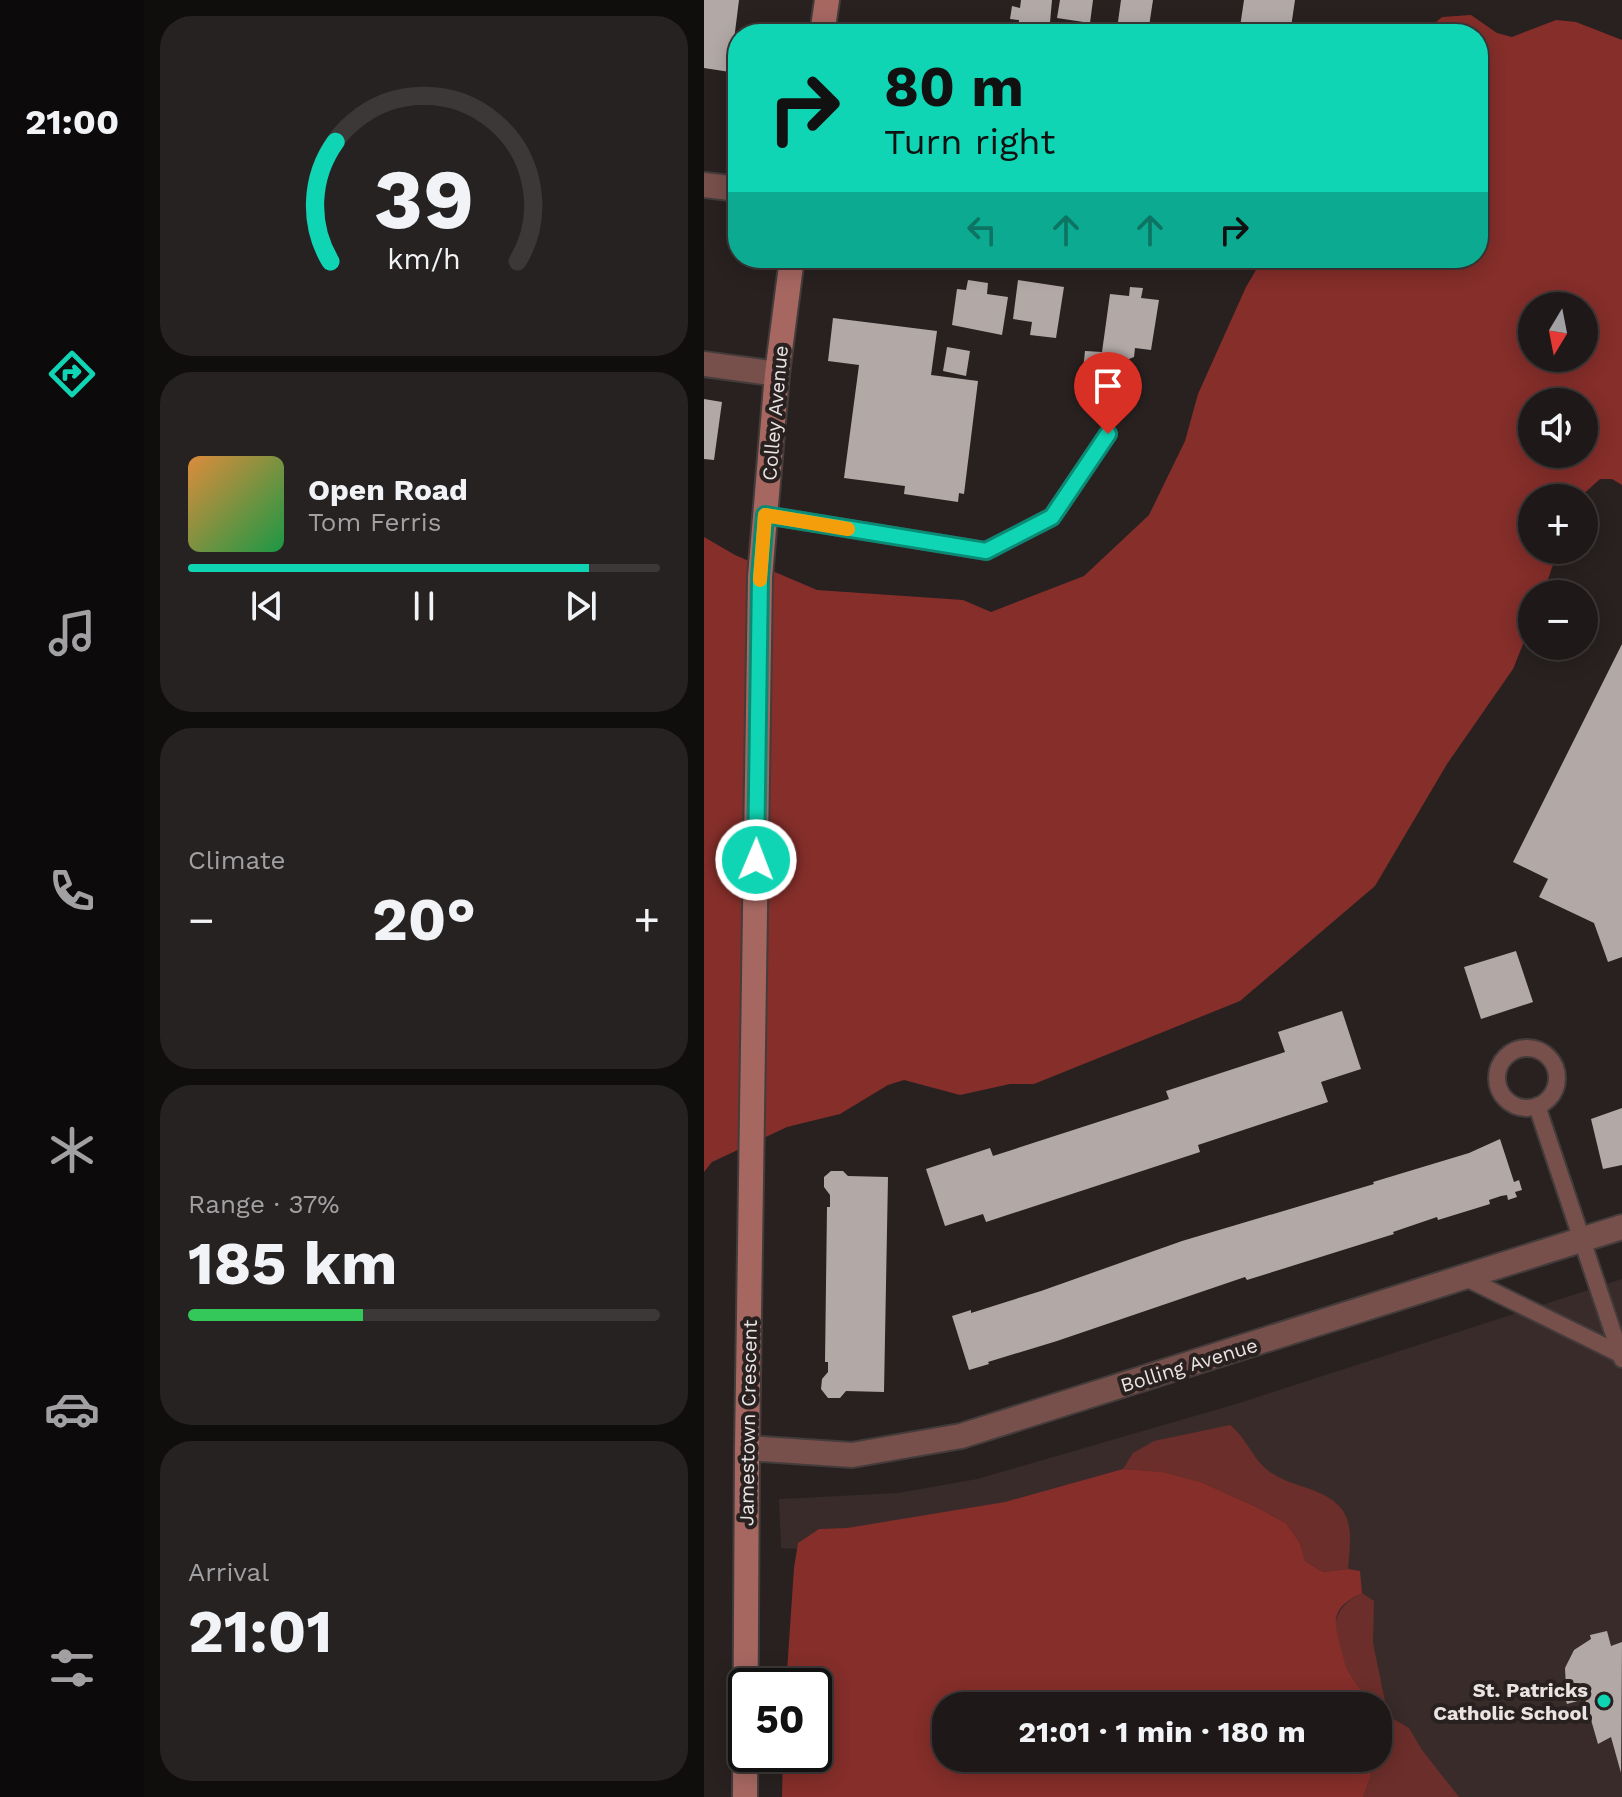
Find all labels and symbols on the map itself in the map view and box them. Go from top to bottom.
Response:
north arrow [1518,292,1598,372]
street label: Colley Avenue [757,344,793,482]
pin [1074,352,1142,434]
position arrow [714,818,798,902]
street label: Jamestown Crescent [734,1319,762,1526]
street label: Bolling Avenue [1117,1333,1261,1397]
speed limit sign: 50 [728,1668,832,1772]
place label: St. Patricks Catholic School [1433,1678,1588,1725]
marker: St. Patricks Catholic School [1595,1692,1613,1710]

